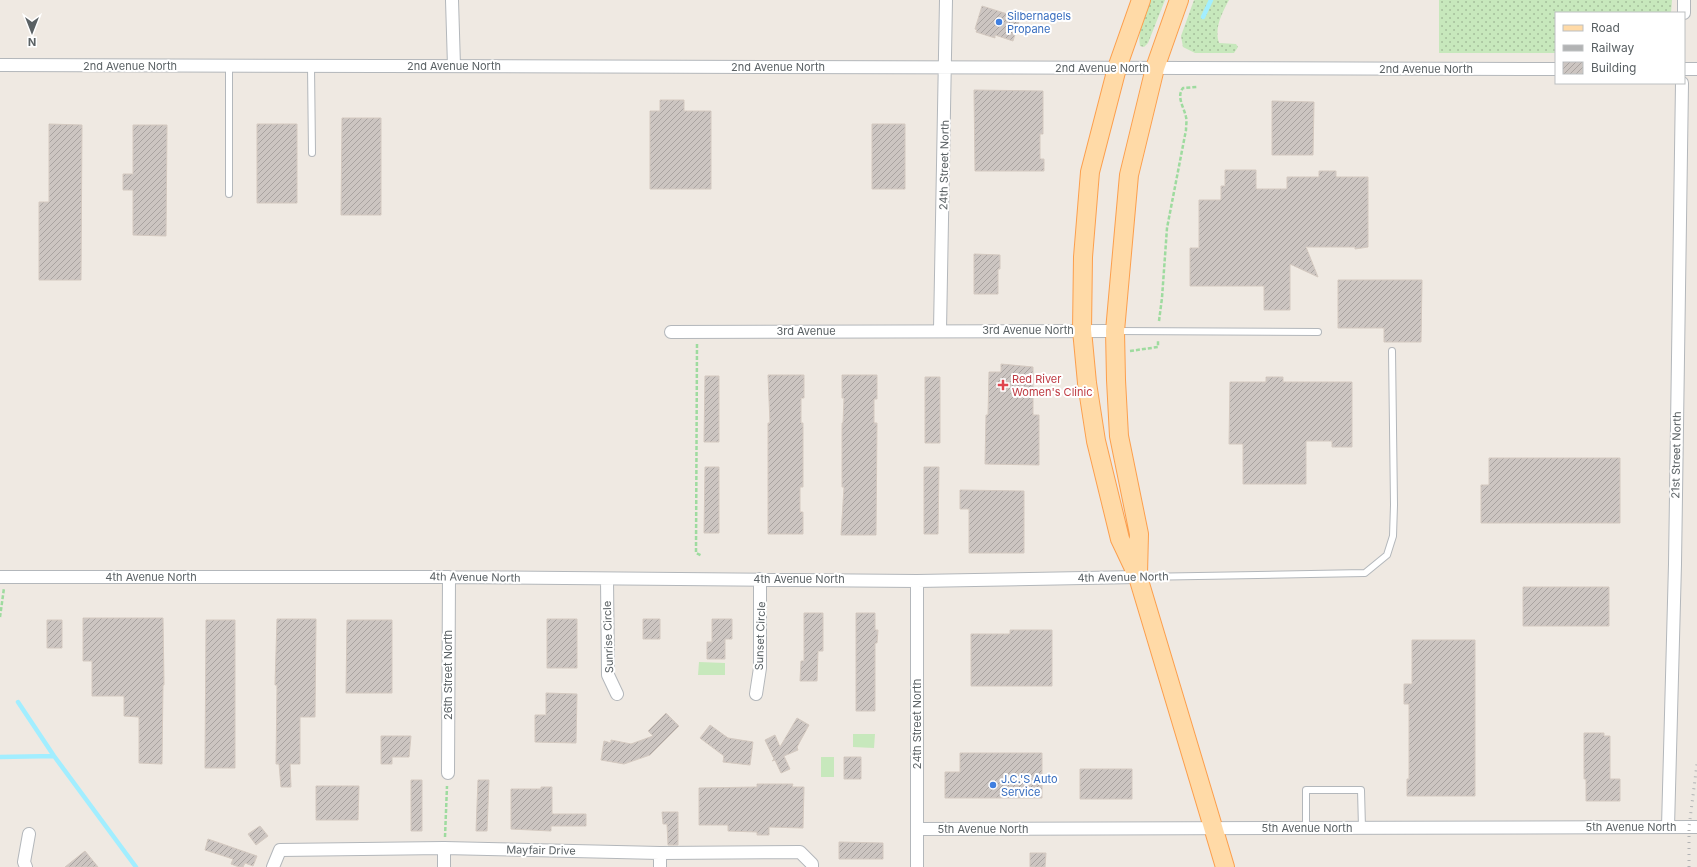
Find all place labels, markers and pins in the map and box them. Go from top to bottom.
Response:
place label: Silbernagels Propane [1007,9,1071,36]
marker: Silbernagels Propane [994,17,1004,27]
place label: Red River Women's Clinic [1012,372,1092,399]
marker: Red River Women's Clinic [997,379,1009,391]
place label: J.C.'S Auto Service [1001,772,1058,799]
marker: J.C.'S Auto Service [988,780,998,790]

